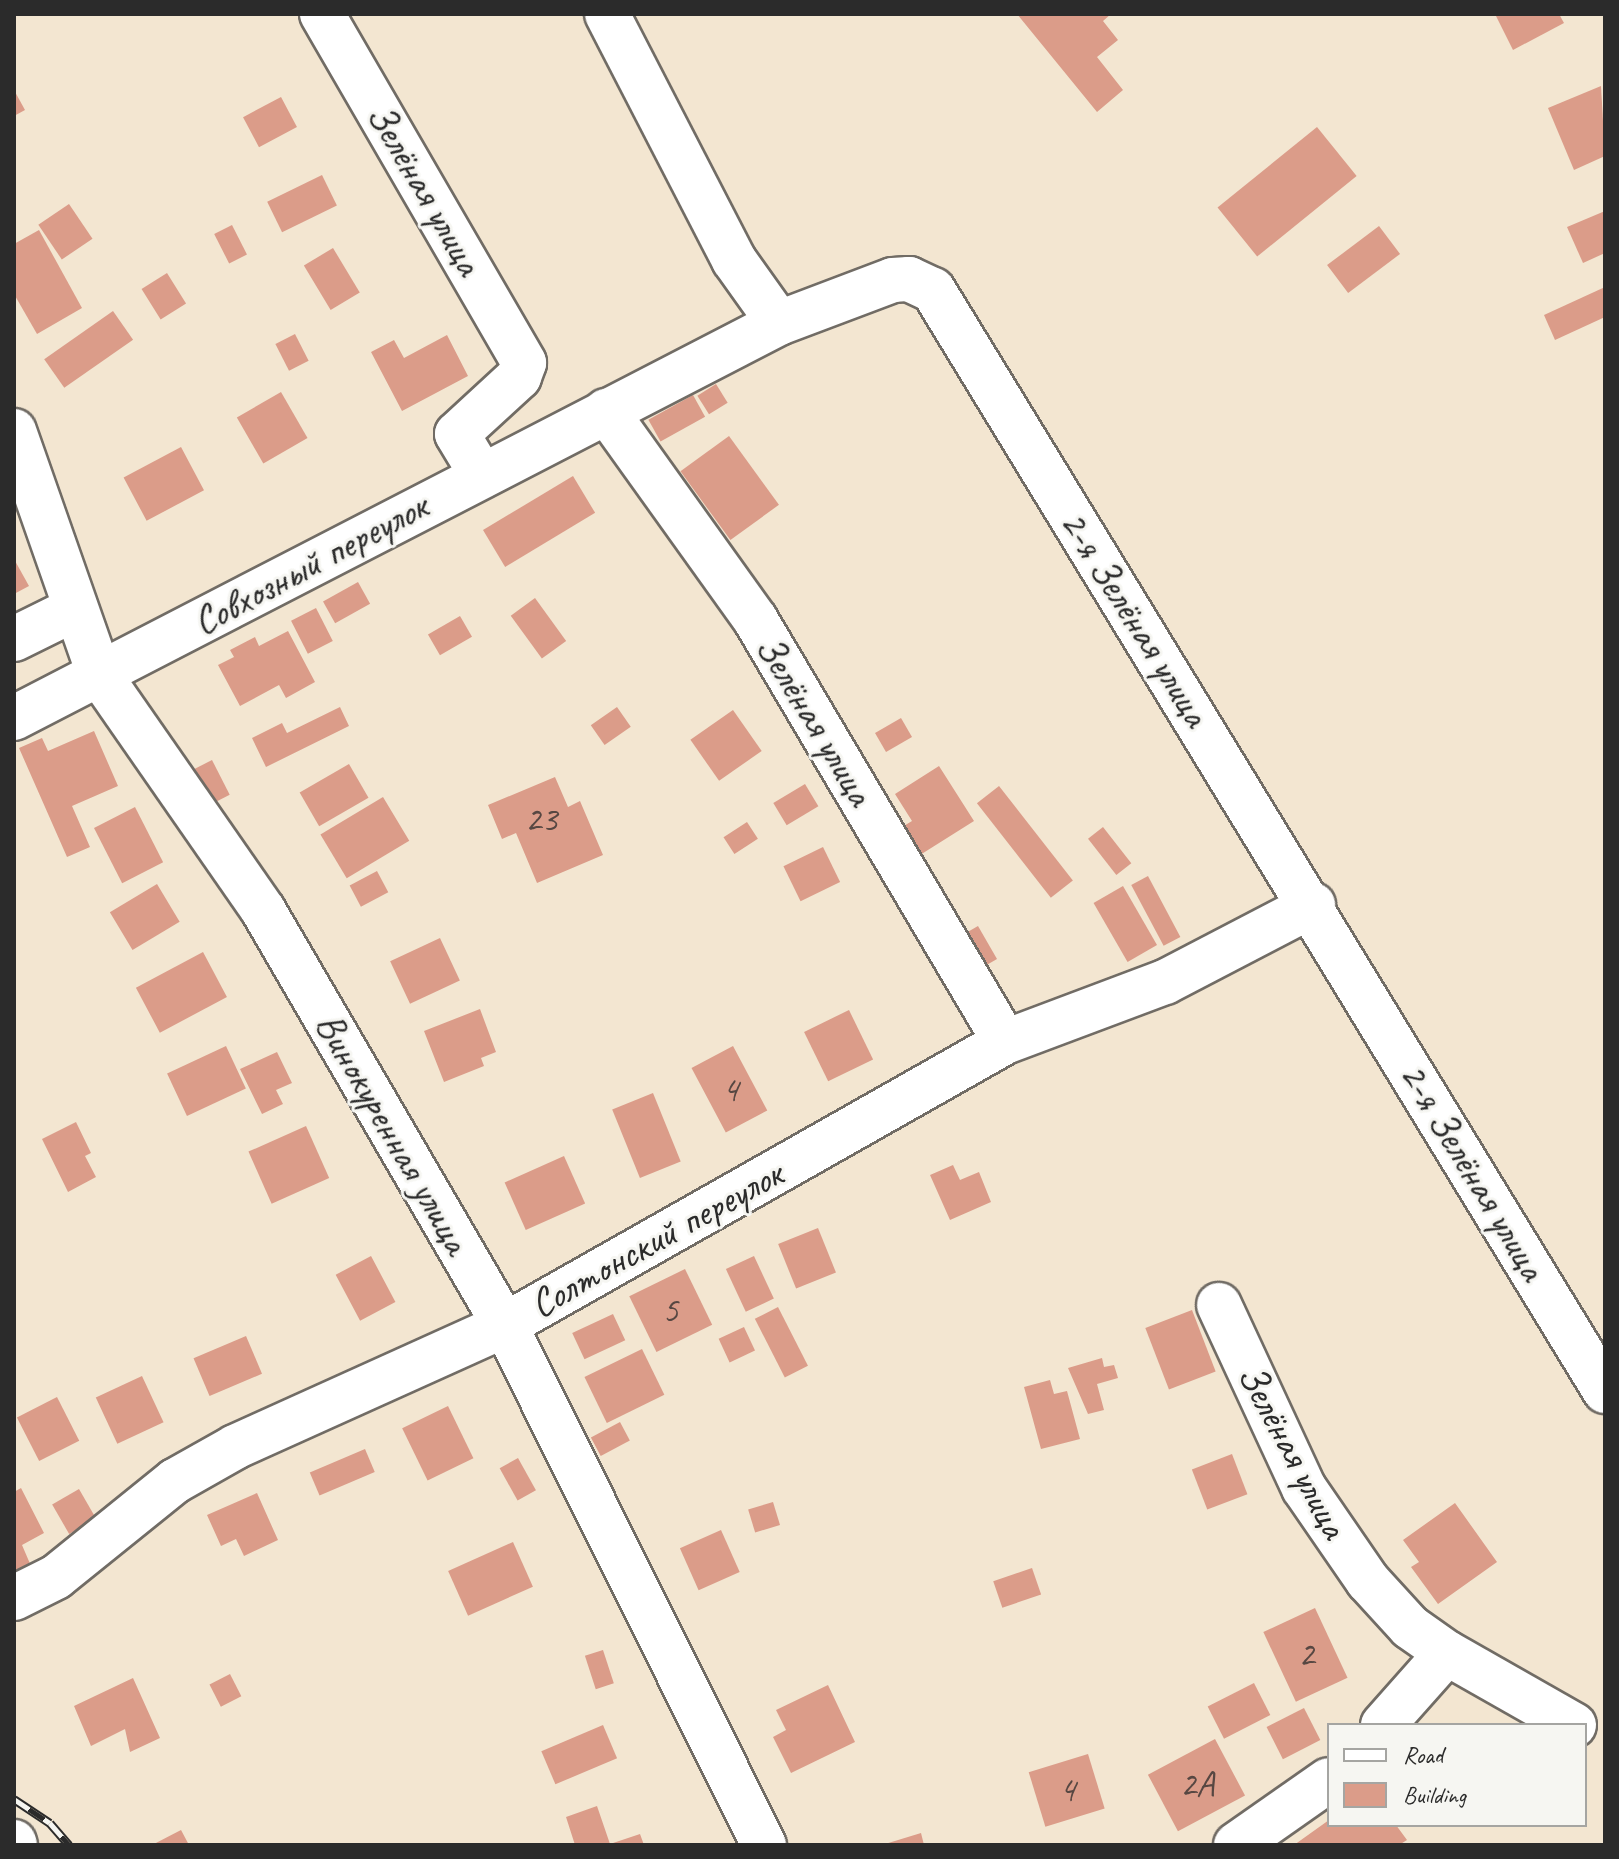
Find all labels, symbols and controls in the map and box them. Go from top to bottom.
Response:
street label: Зелёная улица [356,93,494,285]
street label: Совхозный переулок [185,482,435,646]
street label: 2-я Зелёная улица [1048,499,1222,737]
street label: Зелёная улица [744,624,886,816]
house number: 23 [525,798,557,842]
street label: Винокуренная улица [305,1004,481,1262]
street label: 2-я Зелёная улица [1388,1052,1558,1290]
house number: 4 [722,1068,738,1112]
street label: Солтонский переулок [521,1150,791,1328]
house number: 5 [662,1289,678,1333]
street label: Зелёная улица [1226,1354,1360,1548]
house number: 2 [1298,1633,1314,1677]
legend [1327,1723,1587,1827]
text: Road [1403,1740,1443,1770]
house number: 2А [1180,1763,1214,1807]
house number: 4 [1059,1768,1075,1812]
text: Building [1403,1780,1466,1810]

